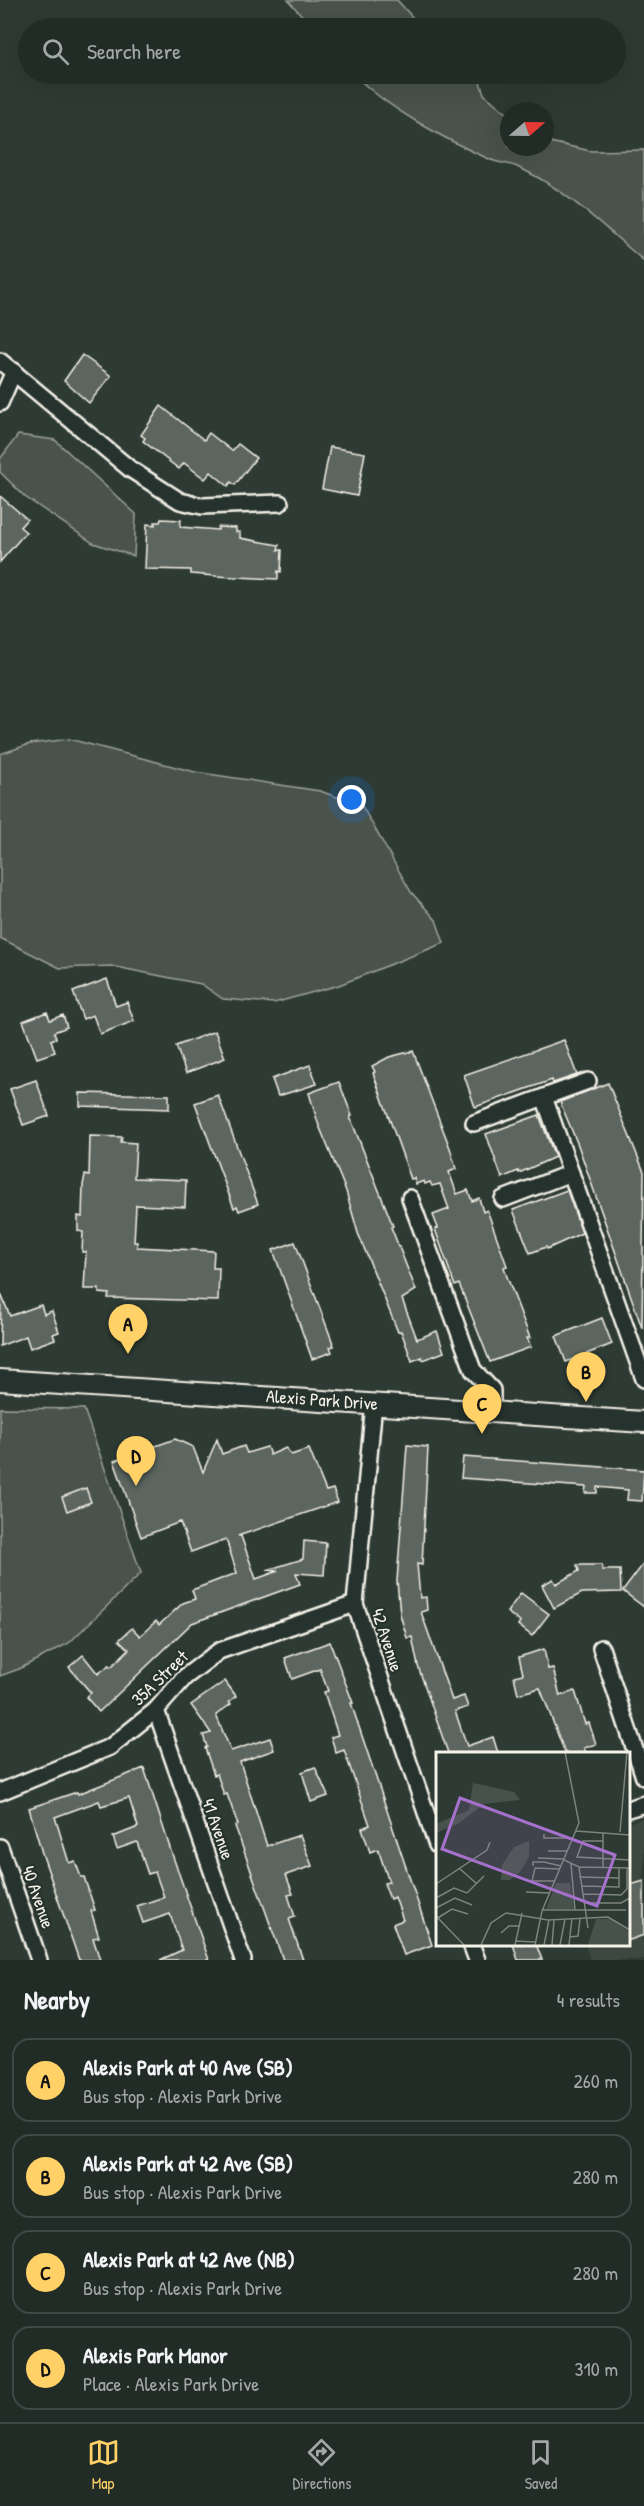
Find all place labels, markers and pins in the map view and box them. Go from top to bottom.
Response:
pin: A [108,1304,148,1354]
pin: B [566,1352,606,1402]
pin: C [462,1384,502,1434]
pin: D [116,1436,156,1486]

